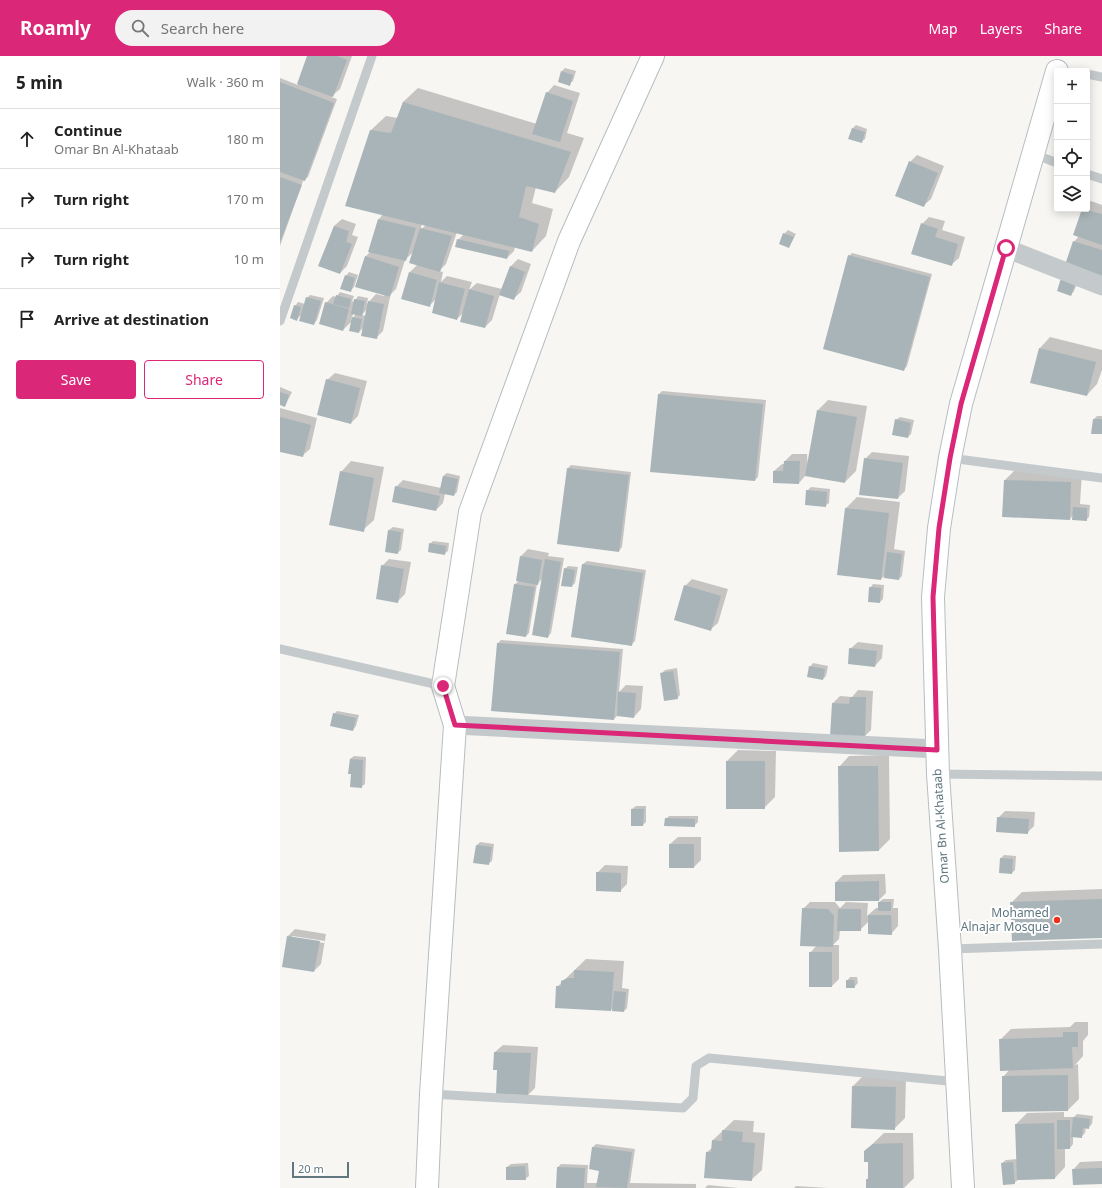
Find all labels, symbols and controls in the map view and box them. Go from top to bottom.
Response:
search box [115,10,395,46]
text: Roamly [20,15,91,41]
icon: search [129,17,151,39]
text: Search here [161,18,244,38]
text: Map [929,19,958,38]
text: Layers [980,19,1022,38]
text: Share [1044,19,1082,38]
map controls [1054,68,1090,212]
button: + [1054,68,1090,104]
text: 5 min [16,71,63,94]
text: Walk · 360 m [186,73,264,91]
button: − [1054,104,1090,140]
text: Continue [54,120,122,140]
icon: ahead [16,128,38,150]
text: 180 m [226,130,264,148]
text: Omar Bn Al-Khataab [54,140,179,158]
button: locate [1054,140,1090,176]
button: layers [1054,176,1090,212]
icon: right [16,188,38,210]
text: Turn right [54,189,129,209]
text: 170 m [226,190,264,208]
route start [997,239,1015,257]
icon: right [16,248,38,270]
text: Turn right [54,249,129,269]
text: 10 m [234,250,264,268]
icon: arrive [16,308,38,330]
text: Arrive at destination [54,309,209,329]
button: Save [16,360,136,399]
button: Share [144,360,264,399]
route end [434,677,452,695]
street label: Omar Bn Al-Khataab [928,768,953,884]
place label: Mohamed Alnajar Mosque [961,904,1049,935]
marker: Mohamed Alnajar Mosque [1052,915,1062,925]
scale bar [292,1160,349,1179]
text: 20 m [298,1161,324,1176]

